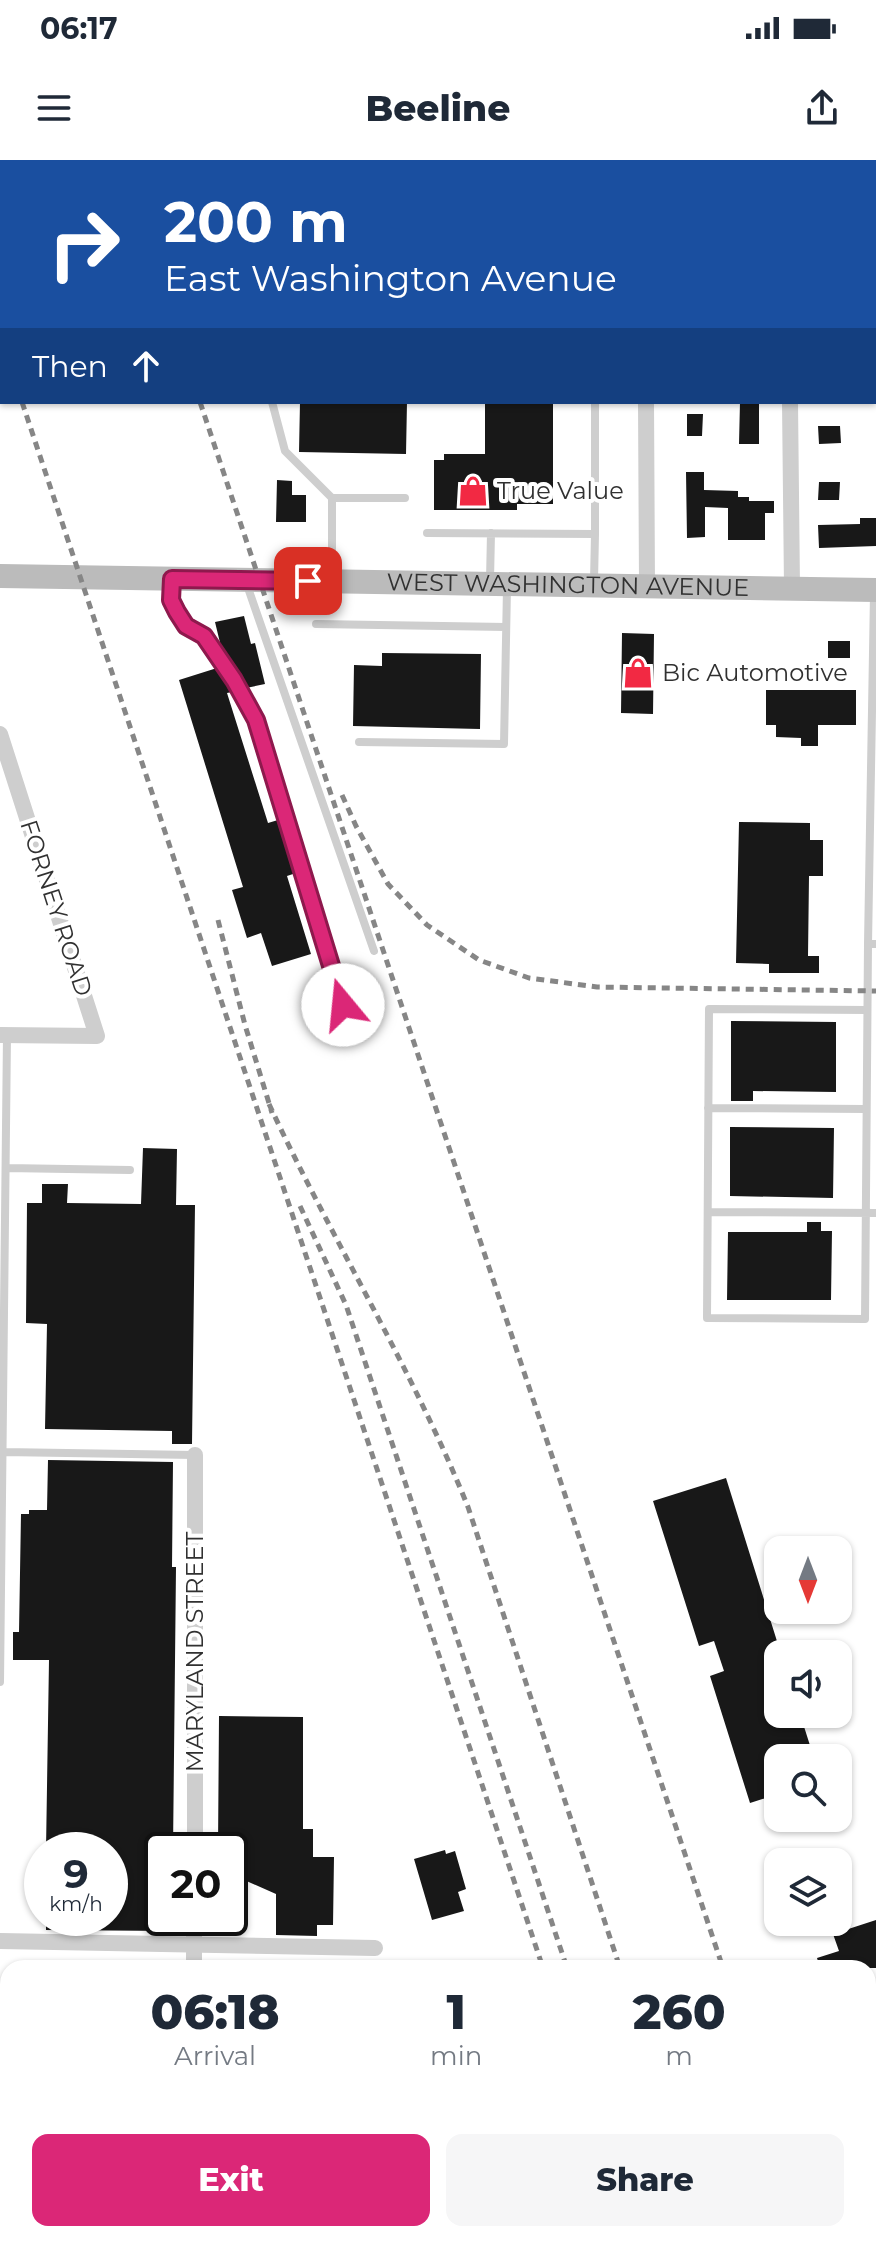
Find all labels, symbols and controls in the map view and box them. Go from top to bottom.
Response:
text: 06:17 [40,10,118,47]
icon: menu [32,86,76,130]
text: Beeline [366,86,510,130]
icon: share [800,86,844,130]
text: 200 m [164,188,348,256]
icon: right [32,192,136,296]
text: East Washington Avenue [164,256,617,300]
icon: ahead [124,344,168,388]
text: Then [32,348,108,385]
shop icon: True Value [456,474,490,508]
place label: True Value [497,476,624,505]
pin [274,547,342,615]
icon: arrive [286,559,330,603]
street label: WEST WASHINGTON AVENUE [386,567,749,602]
shop icon: Bic Automotive [621,656,655,690]
place label: Bic Automotive [662,658,848,687]
street label: FORNEY ROAD [14,816,99,1000]
position arrow [301,963,385,1047]
street label: MARYLAND STREET [180,1531,209,1772]
north arrow [764,1536,852,1624]
map controls [764,1536,852,1936]
button: sound [764,1640,852,1728]
button: search [764,1744,852,1832]
speed limit sign: 20 [144,1832,248,1936]
button: layers [764,1848,852,1936]
text: 9 [63,1849,89,1898]
text: km/h [49,1892,103,1916]
text: 06:18 [150,1983,280,2041]
text: 1 [446,1983,466,2041]
text: 260 [633,1983,726,2041]
text: Arrival [174,2040,256,2072]
text: min [430,2040,482,2072]
text: m [665,2040,693,2072]
button: Exit [32,2134,430,2226]
button: Share [446,2134,844,2226]

